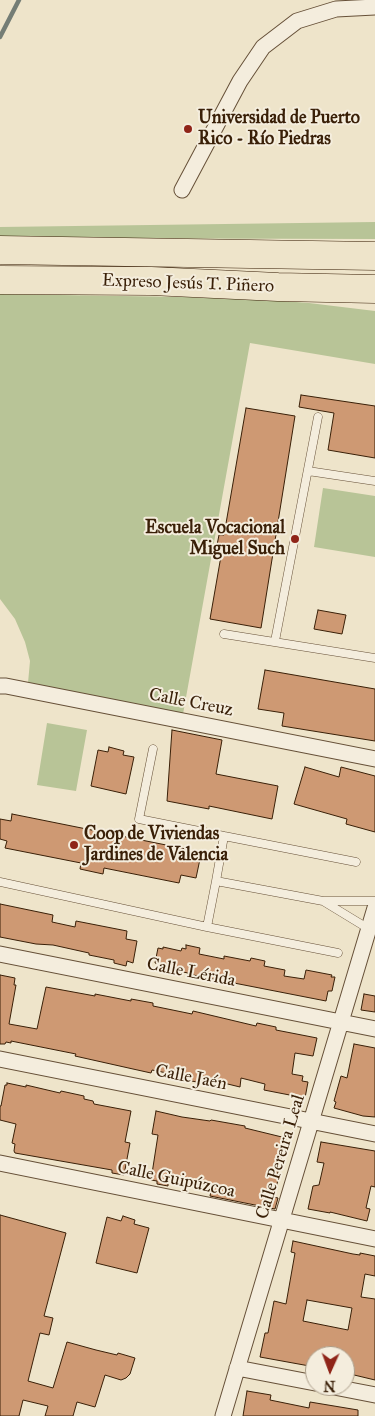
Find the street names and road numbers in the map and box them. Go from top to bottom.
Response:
street label: Expreso Jesús T. Piñero [102,270,274,298]
street label: Calle Creuz [147,684,235,722]
street label: Calle Lérida [145,954,237,992]
street label: Calle Jaén [153,1060,229,1096]
street label: Calle Pereira Leal [252,1092,310,1222]
street label: Calle Guipúzcoa [115,1157,237,1203]

